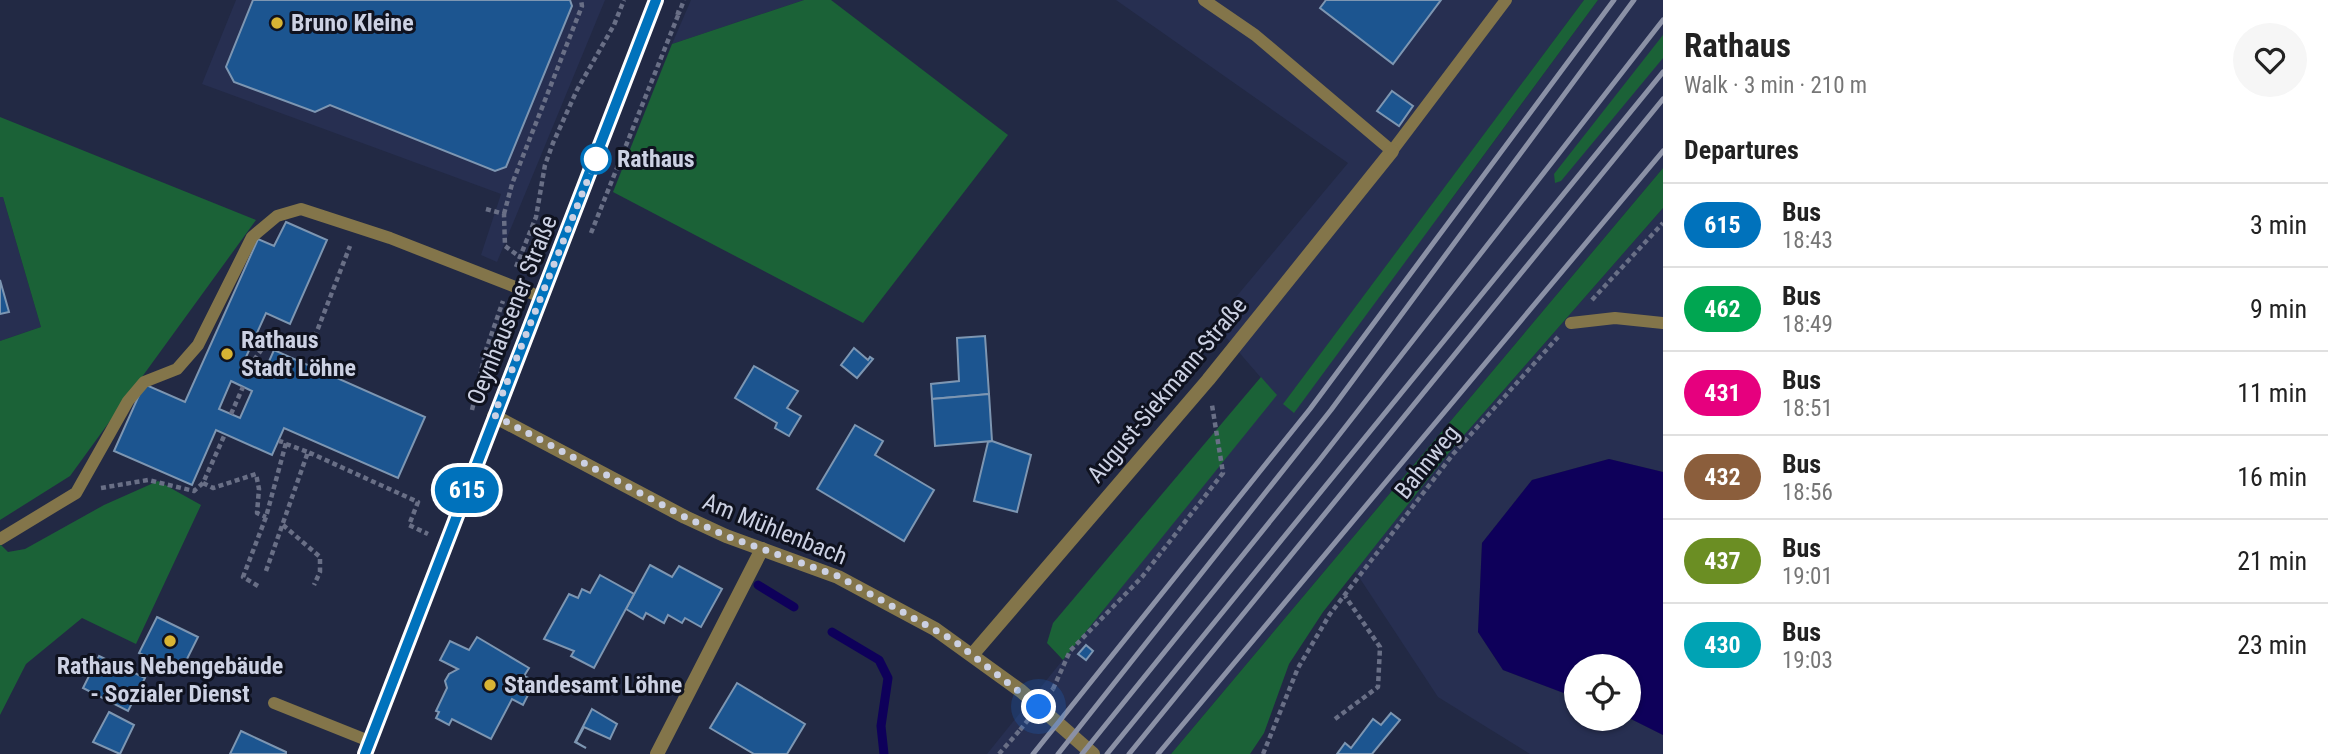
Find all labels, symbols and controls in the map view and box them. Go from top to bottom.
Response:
place label: Bruno Kleine [291,9,414,37]
marker: Bruno Kleine [269,15,285,31]
button: heart [2233,23,2307,97]
text: Rathaus [1684,26,1791,65]
text: Walk · 3 min · 210 m [1684,72,1867,99]
text: Departures [1684,135,1799,165]
marker: Rathaus [581,144,611,174]
place label: Rathaus [617,145,695,173]
text: Bus [1782,197,1821,227]
text: 3 min [2250,210,2307,240]
street label: Oeynhausener Straße [461,211,563,409]
text: 615 [1704,211,1741,239]
text: 18:43 [1782,227,1833,254]
text: Bus [1782,281,1821,311]
street label: August-Siekmann-Straße [1081,292,1253,488]
text: 9 min [2250,294,2307,324]
text: 462 [1704,295,1741,323]
text: 18:49 [1782,311,1833,338]
place label: Rathaus Stadt Löhne [241,326,356,382]
marker: Rathaus Stadt Löhne [219,346,235,362]
text: Bus [1782,365,1821,395]
text: 11 min [2237,378,2307,408]
text: 431 [1704,379,1741,407]
text: 18:51 [1782,395,1833,422]
street label: Bahnweg [1389,420,1465,504]
text: Bus [1782,449,1821,479]
text: 16 min [2237,462,2307,492]
text: 432 [1704,463,1741,491]
line badge: 615 [427,467,507,513]
text: 615 [449,476,485,504]
text: 18:56 [1782,479,1833,506]
street label: Am Mühlenbach [699,487,851,571]
text: Bus [1782,533,1821,563]
text: 21 min [2237,546,2307,576]
text: 437 [1704,547,1741,575]
text: 19:01 [1782,563,1833,590]
text: Bus [1782,617,1821,647]
text: 23 min [2237,630,2307,660]
text: 430 [1704,631,1741,659]
marker: Rathaus Nebengebäude - Sozialer Dienst [162,633,178,649]
text: 19:03 [1782,647,1833,674]
place label: Rathaus Nebengebäude - Sozialer Dienst [57,652,283,708]
map controls [1564,654,1641,731]
button: locate [1564,654,1641,731]
place label: Standesamt Löhne [504,671,682,699]
marker: Standesamt Löhne [482,677,498,693]
your location [1021,689,1056,724]

